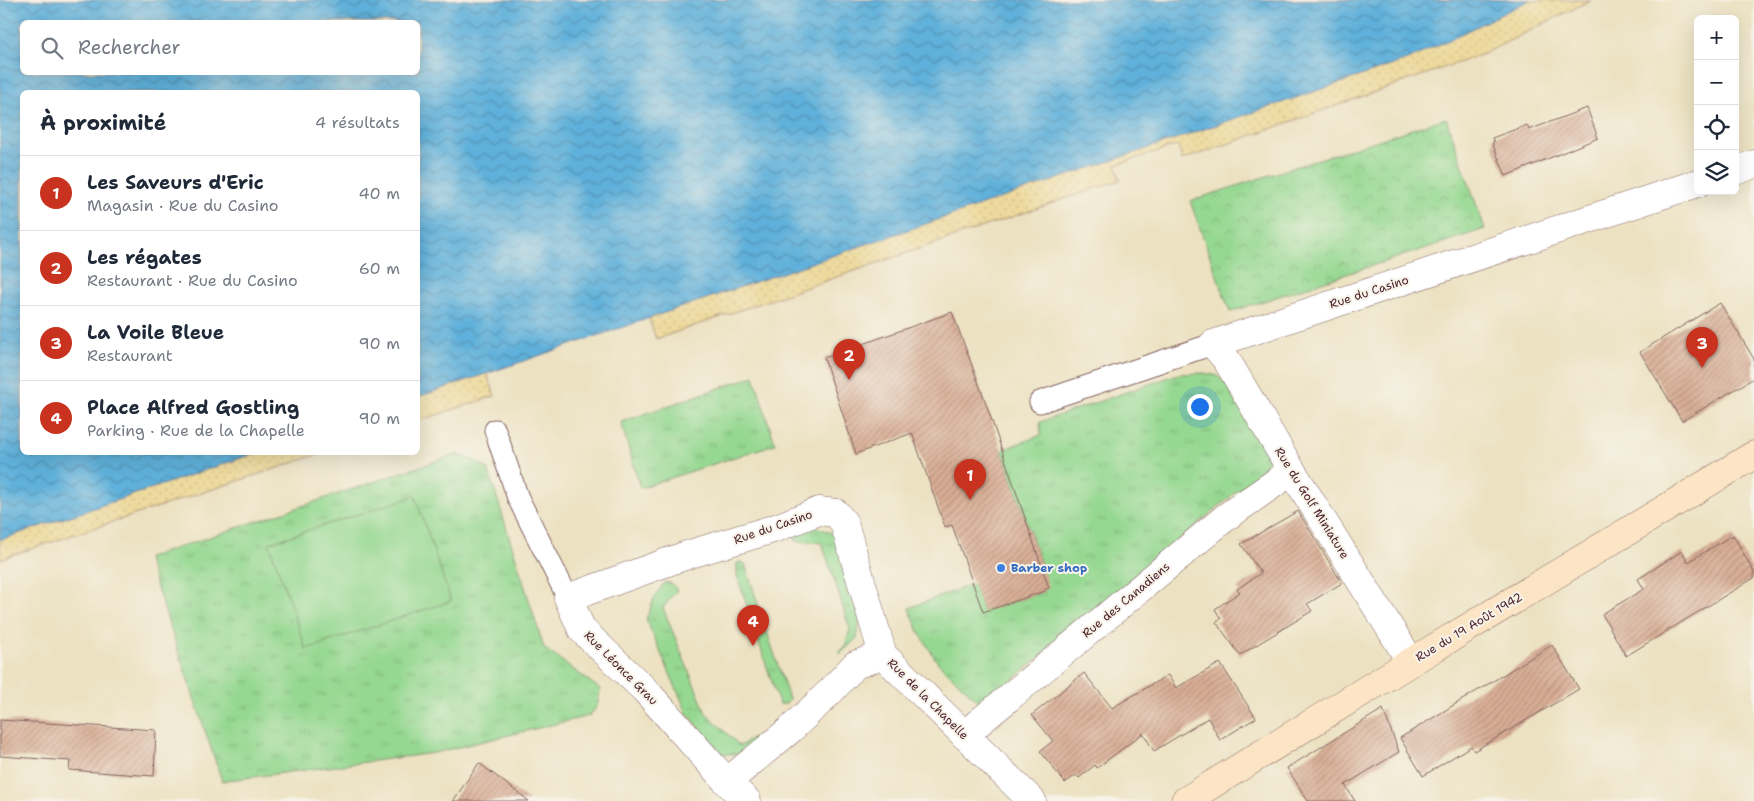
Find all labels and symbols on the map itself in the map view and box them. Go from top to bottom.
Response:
street label: Rue du Casino [1327,272,1411,312]
pin: 3 [1686,327,1718,368]
pin: 2 [833,339,865,380]
your location [1187,394,1213,420]
street label: Rue du Golf Miniature [1271,444,1353,562]
pin: 1 [954,459,986,500]
street label: Rue du Casino [732,506,814,548]
street label: Rue des Canadiens [1079,559,1173,641]
place label: Barber shop [1011,560,1087,576]
marker: Barber shop [995,562,1007,574]
street label: Rue du 19 Août 1942 [1413,589,1525,665]
pin: 4 [737,605,769,646]
street label: Rue Léonce Grau [581,628,661,708]
street label: Rue de la Chapelle [884,655,972,743]

